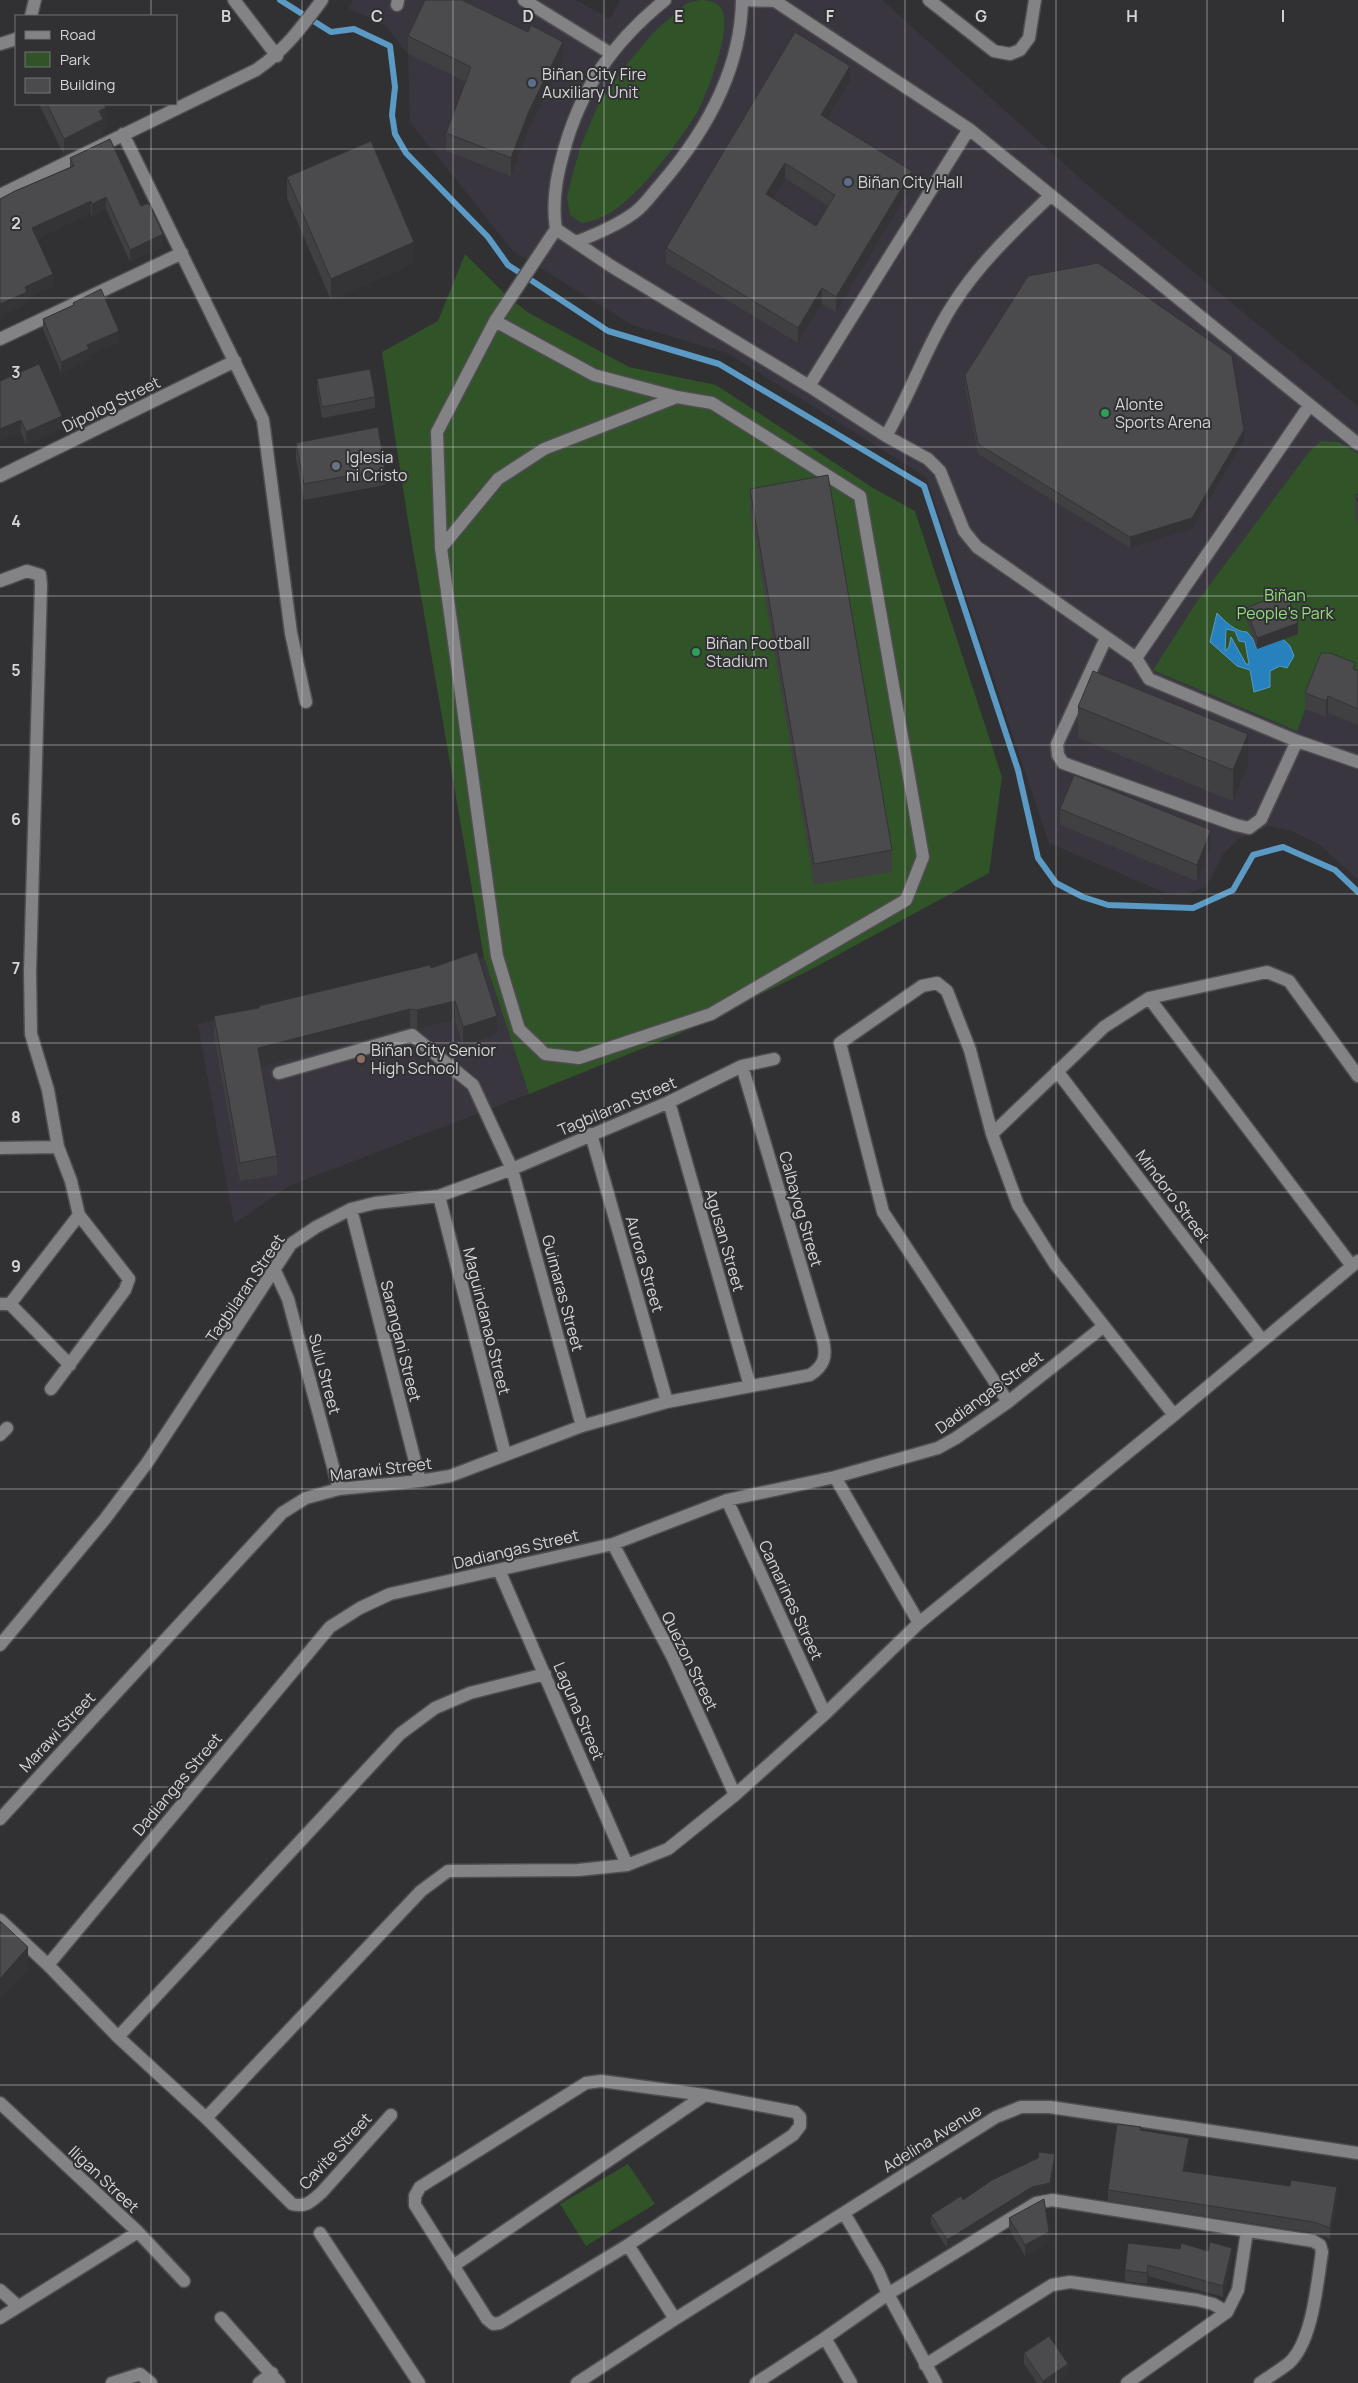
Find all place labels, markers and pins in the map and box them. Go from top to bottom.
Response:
place label: Biñan City Fire Auxiliary Unit [542,63,646,103]
marker: Biñan City Fire Auxiliary Unit [526,77,538,89]
place label: Biñan City Hall [858,171,963,193]
marker: Biñan City Hall [842,176,854,188]
place label: Alonte Sports Arena [1115,393,1211,433]
marker: Alonte Sports Arena [1099,407,1111,419]
place label: Iglesia ni Cristo [346,446,407,486]
marker: Iglesia ni Cristo [330,460,342,472]
place label: Biñan Football Stadium [706,632,810,672]
marker: Biñan Football Stadium [690,646,702,658]
place label: Biñan City Senior High School [371,1039,496,1079]
marker: Biñan City Senior High School [355,1053,367,1065]

